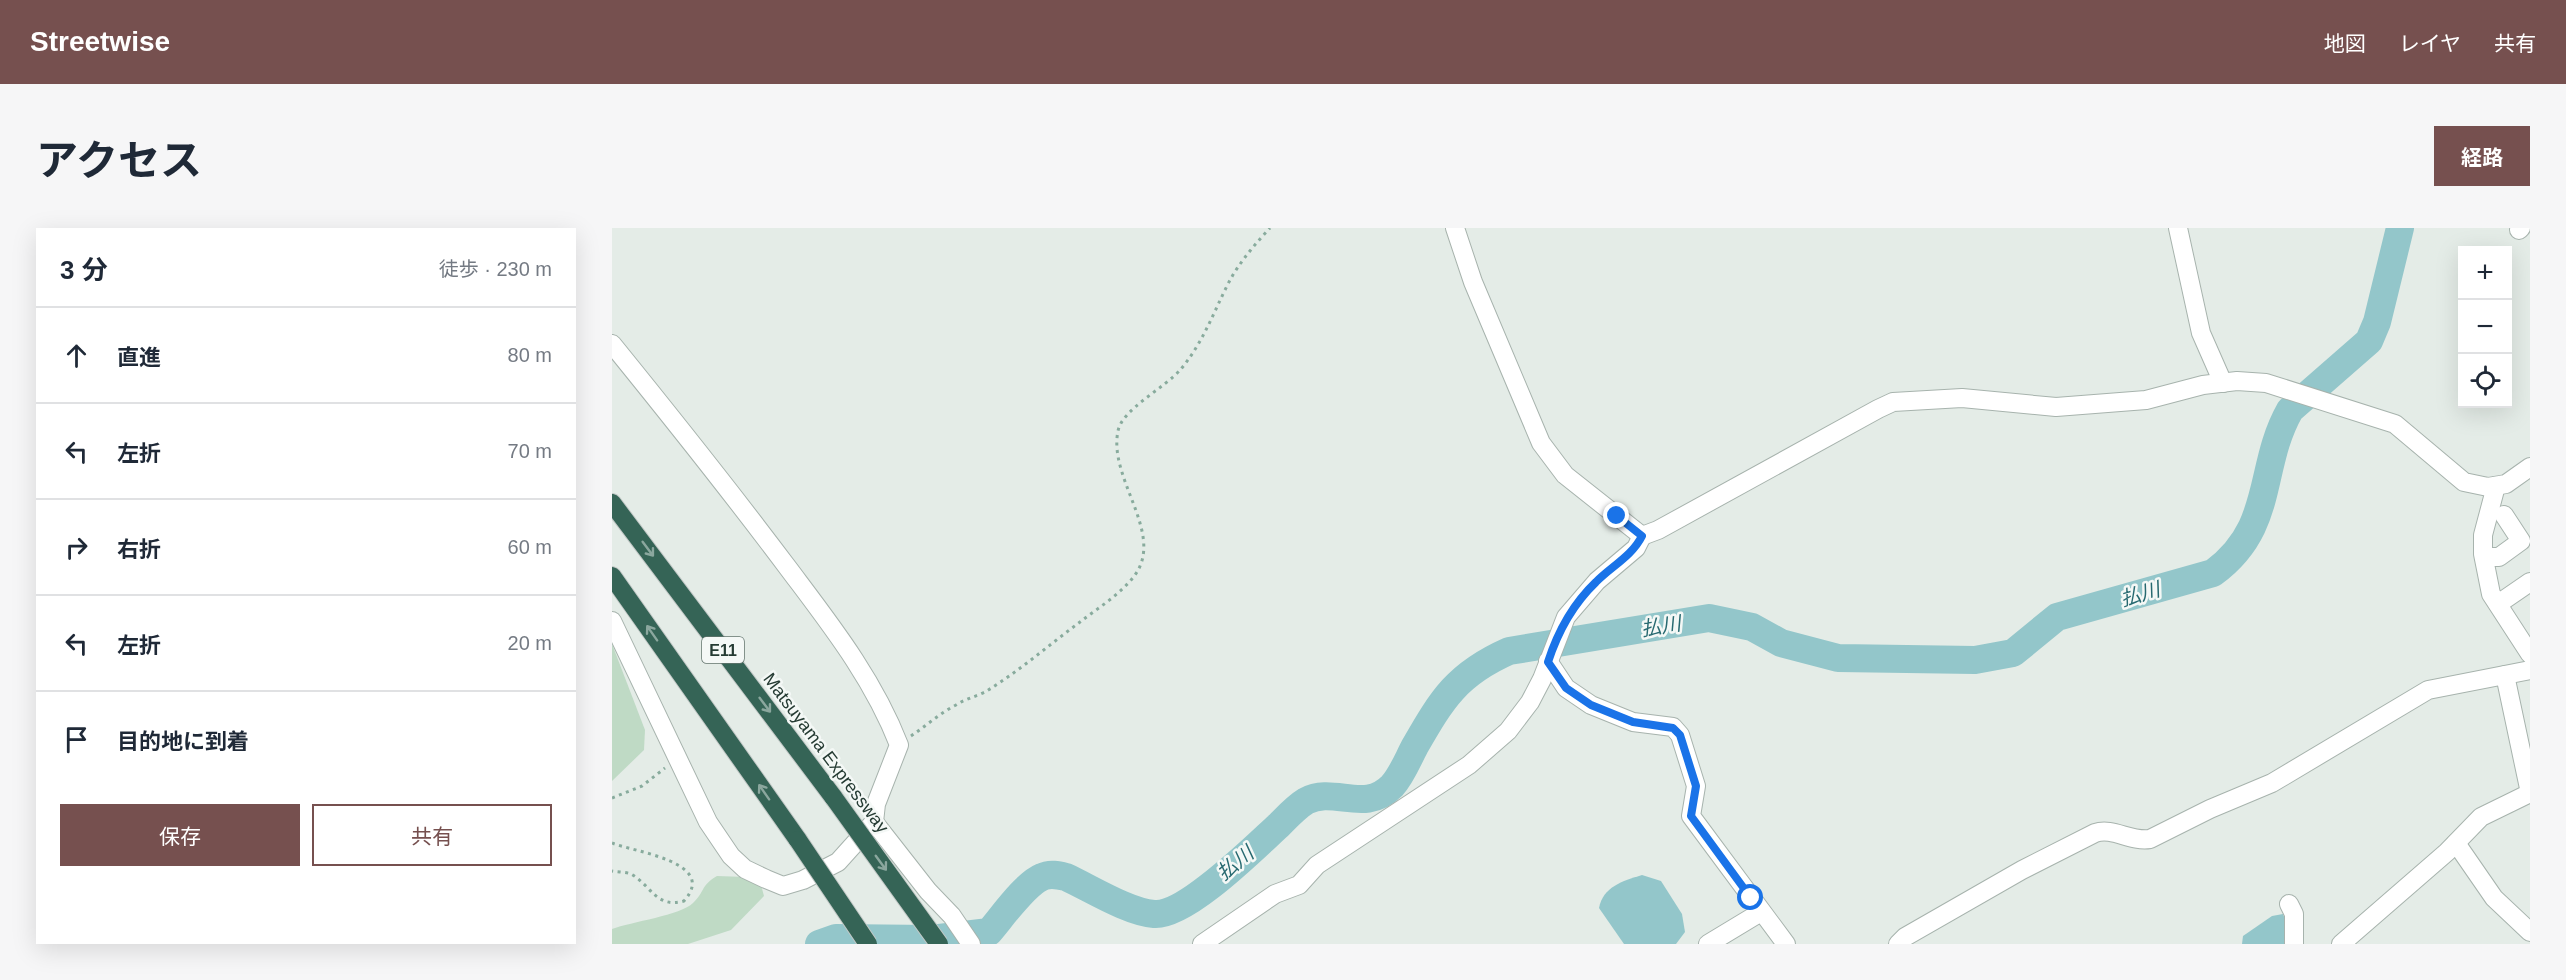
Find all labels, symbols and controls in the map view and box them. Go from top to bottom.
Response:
text: Streetwise [30,26,170,57]
text: 地図 [2324,32,2366,55]
text: レイヤ [2399,32,2461,55]
text: 共有 [2494,32,2536,55]
button: 経路 [2434,126,2530,186]
text: アクセス [36,137,202,184]
map controls [2458,246,2512,408]
button: + [2458,246,2512,300]
text: 3 分 [60,255,108,285]
text: 徒歩 · 230 m [439,258,552,280]
button: − [2458,300,2512,354]
icon: ahead [60,339,93,372]
text: 80 m [508,344,552,366]
text: 直進 [117,345,161,370]
button: locate [2458,354,2512,408]
icon: left [60,435,93,468]
text: 70 m [508,440,552,462]
text: 左折 [117,441,161,466]
route end [1603,502,1629,528]
icon: right [60,531,93,564]
text: 60 m [508,536,552,558]
text: 右折 [117,537,161,562]
one-way arrow [641,541,654,557]
water label: 払川 [2118,577,2164,610]
water label: 払川 [1640,612,1684,640]
one-way arrow [646,625,658,641]
icon: left [60,627,93,660]
text: 20 m [508,632,552,654]
text: 左折 [117,633,161,658]
road number: E11 [702,637,744,663]
street label: Matsuyama Expressway [759,669,893,837]
one-way arrow [758,697,771,713]
icon: arrive [60,723,93,756]
text: 目的地に到着 [117,729,249,754]
one-way arrow [758,785,770,801]
button: 保存 [60,804,300,866]
button: 共有 [312,804,552,866]
water label: 払川 [1213,841,1259,884]
one-way arrow [874,854,887,870]
route start [1737,884,1763,910]

